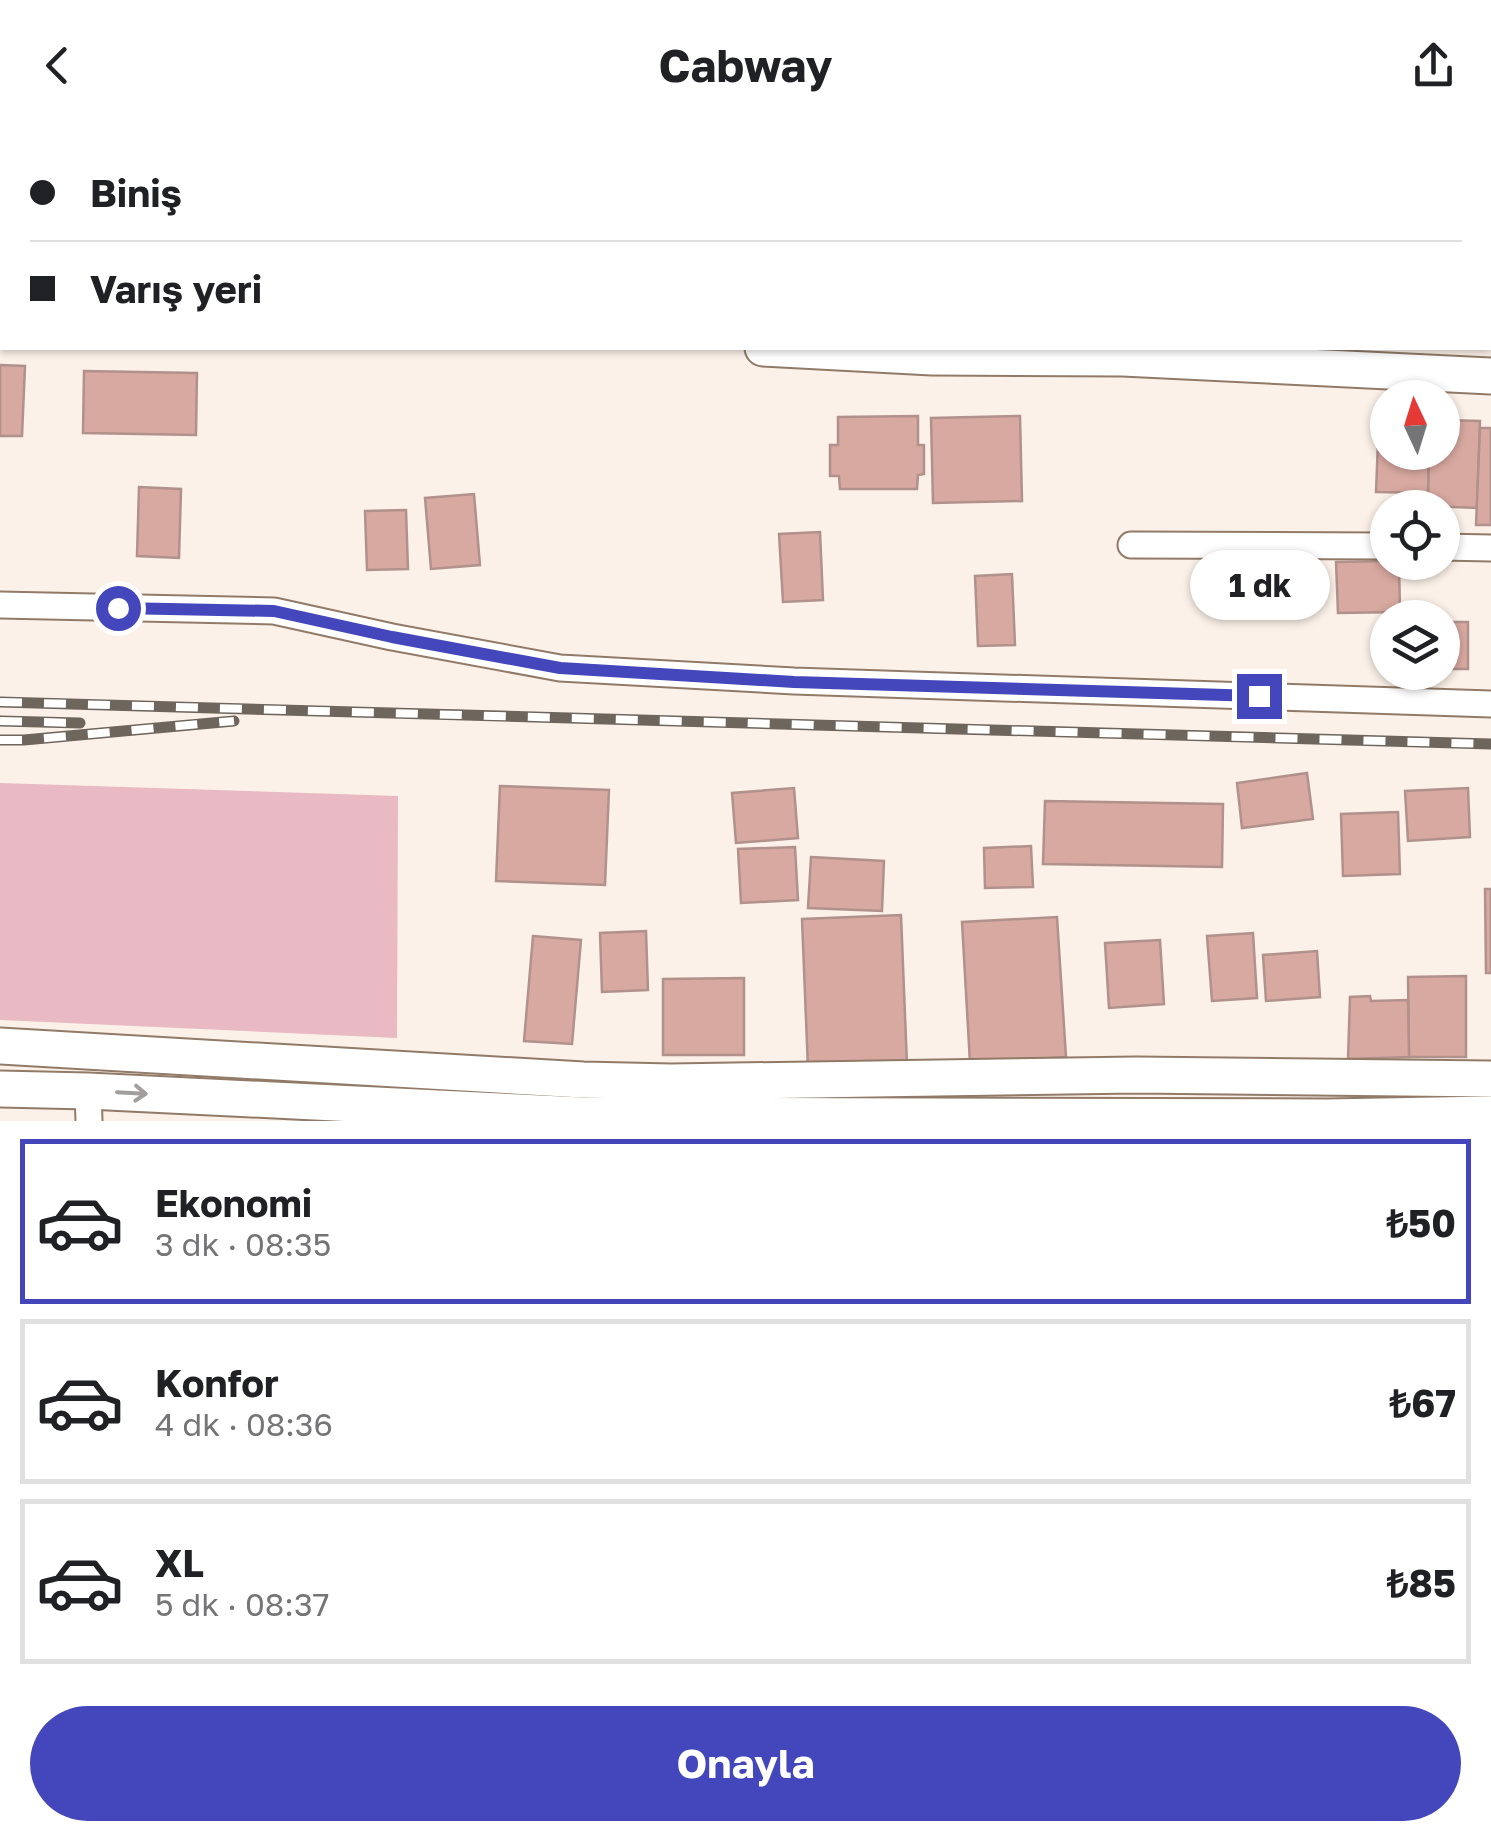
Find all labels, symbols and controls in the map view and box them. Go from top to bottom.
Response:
icon: back [30,38,85,93]
text: Cabway [658,38,833,92]
icon: share [1406,38,1461,93]
text: Biniş [90,170,182,215]
text: Varış yeri [90,266,262,311]
north arrow [1370,380,1460,470]
map controls [1370,380,1460,690]
button: locate [1370,490,1460,580]
callout: 1 dk [1189,551,1329,621]
text: 1 dk [1229,566,1291,604]
route start [96,586,141,631]
button: layers [1370,600,1460,690]
route end [1237,674,1282,719]
one-way arrow [116,1084,148,1103]
icon: car [35,1177,125,1267]
text: Ekonomi [155,1180,312,1225]
text: ₺50 [1386,1200,1456,1245]
text: 3 dk · 08:35 [155,1225,331,1263]
icon: car [35,1357,125,1447]
text: Konfor [155,1360,279,1405]
text: ₺67 [1389,1380,1456,1425]
text: 4 dk · 08:36 [155,1405,333,1443]
icon: car [35,1537,125,1627]
text: XL [155,1540,204,1585]
text: ₺85 [1387,1560,1456,1605]
text: 5 dk · 08:37 [155,1585,330,1623]
button: Onayla [30,1706,1461,1821]

